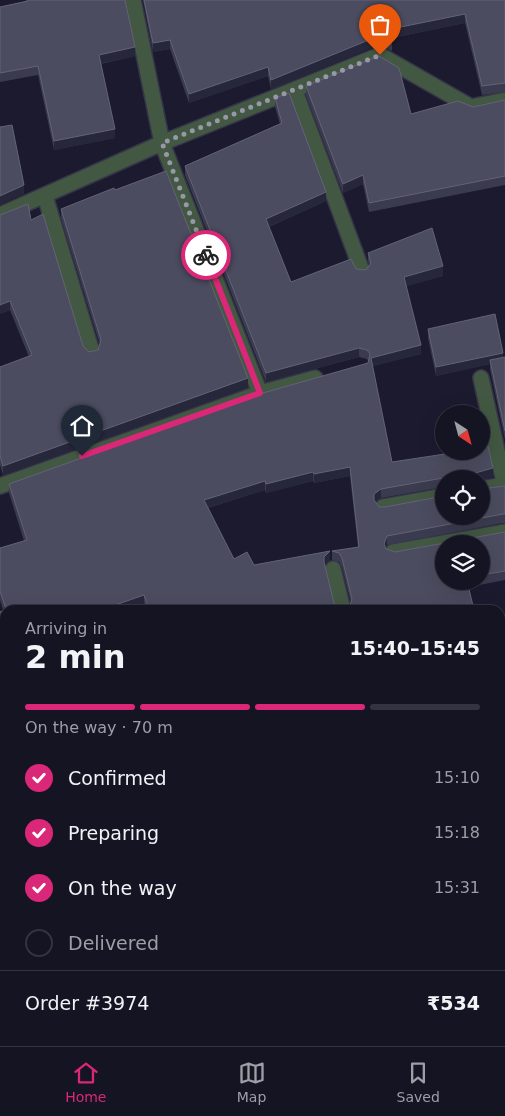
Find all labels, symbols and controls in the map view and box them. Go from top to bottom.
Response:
pin [359,4,401,55]
icon: bag [366,11,394,39]
courier [181,230,231,280]
icon: bike [192,241,220,269]
pin [61,405,103,456]
north arrow [435,405,490,460]
map controls [435,405,490,590]
icon: home [68,412,96,440]
button: locate [435,470,490,525]
button: layers [435,535,490,590]
text: Arriving in [25,619,107,638]
text: 15:40–15:45 [350,637,480,659]
text: 2 min [25,638,126,676]
text: On the way · 70 m [25,718,173,737]
icon: check [25,764,53,792]
text: Confirmed [68,767,167,789]
text: 15:10 [434,768,480,787]
icon: check [25,819,53,847]
text: Preparing [68,822,159,844]
text: 15:18 [434,823,480,842]
icon: check [25,874,53,902]
text: On the way [68,877,177,899]
text: 15:31 [434,878,480,897]
text: Delivered [68,932,159,954]
text: Order #3974 [25,992,149,1014]
text: ₹534 [427,992,480,1014]
tab: Home [65,1059,106,1105]
tab: Map [237,1059,266,1105]
tab: Saved [397,1059,440,1105]

